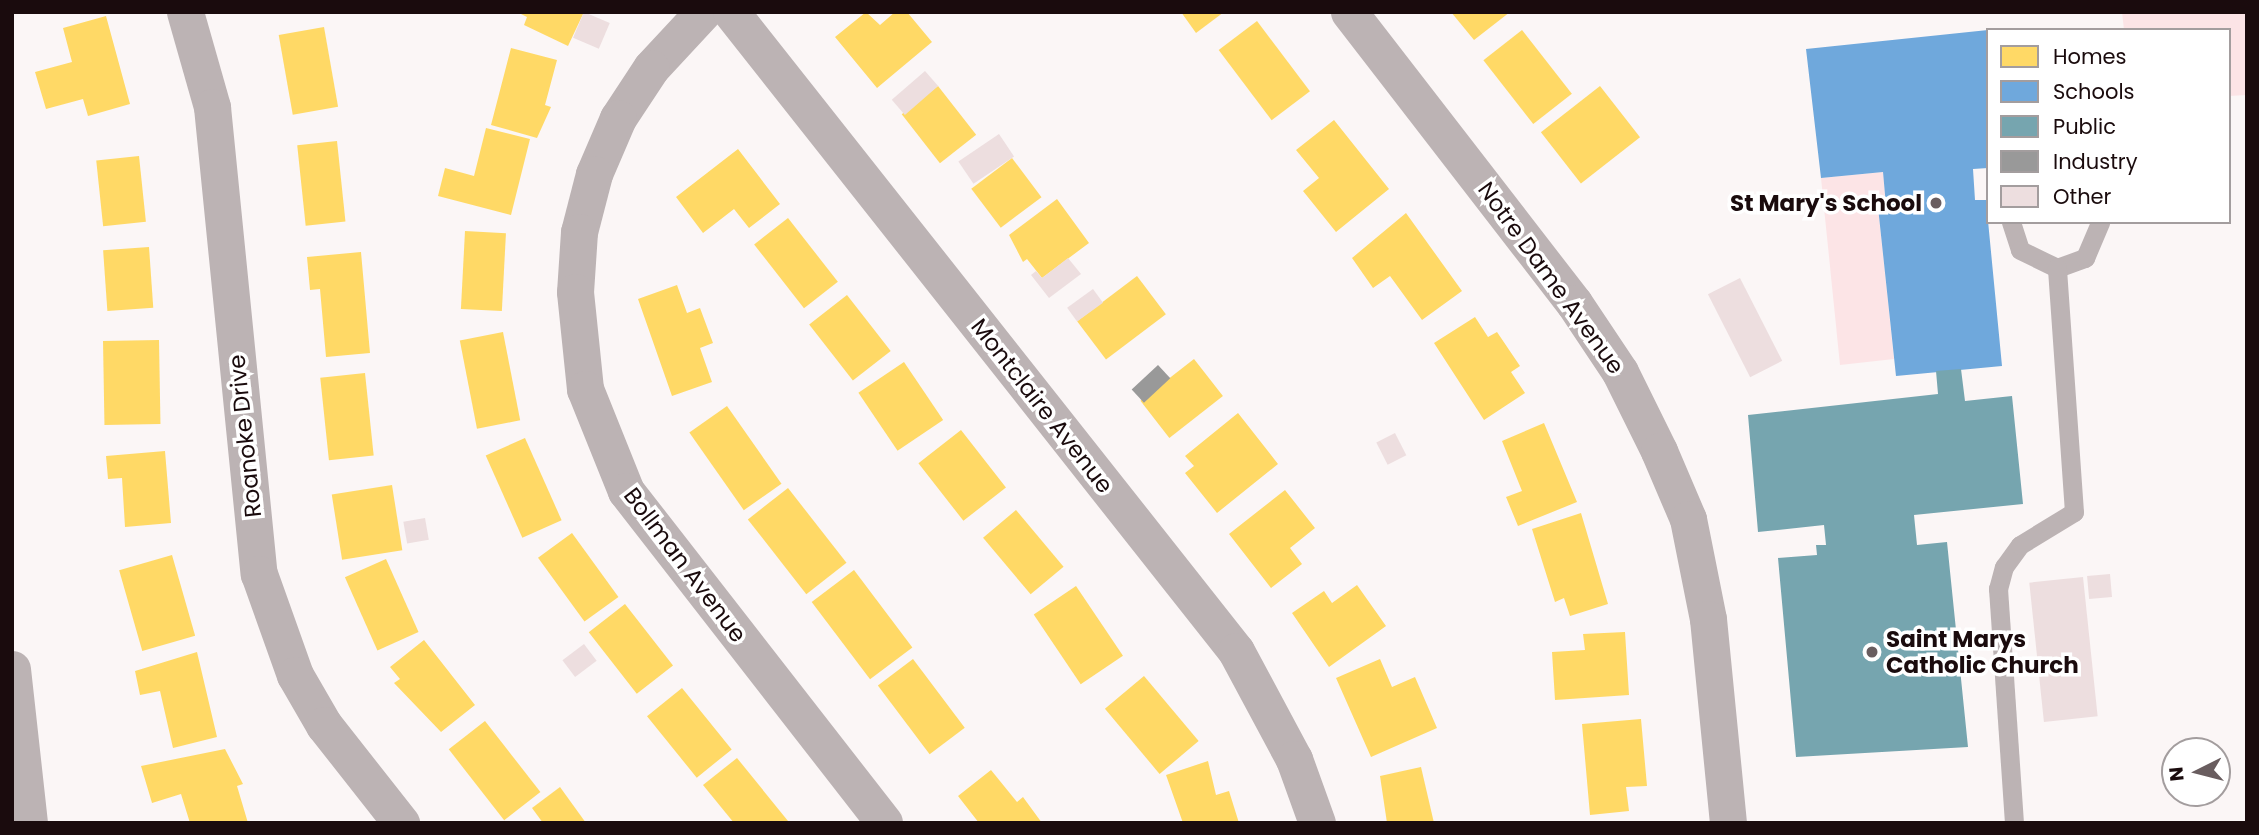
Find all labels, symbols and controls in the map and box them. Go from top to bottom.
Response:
legend [1986,28,2231,224]
text: Homes [2053,42,2127,71]
text: Schools [2053,77,2135,106]
text: Public [2053,112,2116,141]
text: Industry [2053,147,2138,176]
street label: Notre Dame Avenue [1472,177,1630,379]
text: Other [2053,182,2111,211]
place label: St Mary's School [1730,189,1922,217]
marker: St Mary's School [1928,195,1944,211]
street label: Montclaire Avenue [965,313,1119,499]
street label: Roanoke Drive [223,353,267,519]
street label: Bollman Avenue [618,482,752,648]
place label: Saint Marys Catholic Church [1886,625,2079,679]
marker: Saint Marys Catholic Church [1864,644,1880,660]
north arrow [2161,737,2231,807]
text: N [2162,766,2191,783]

